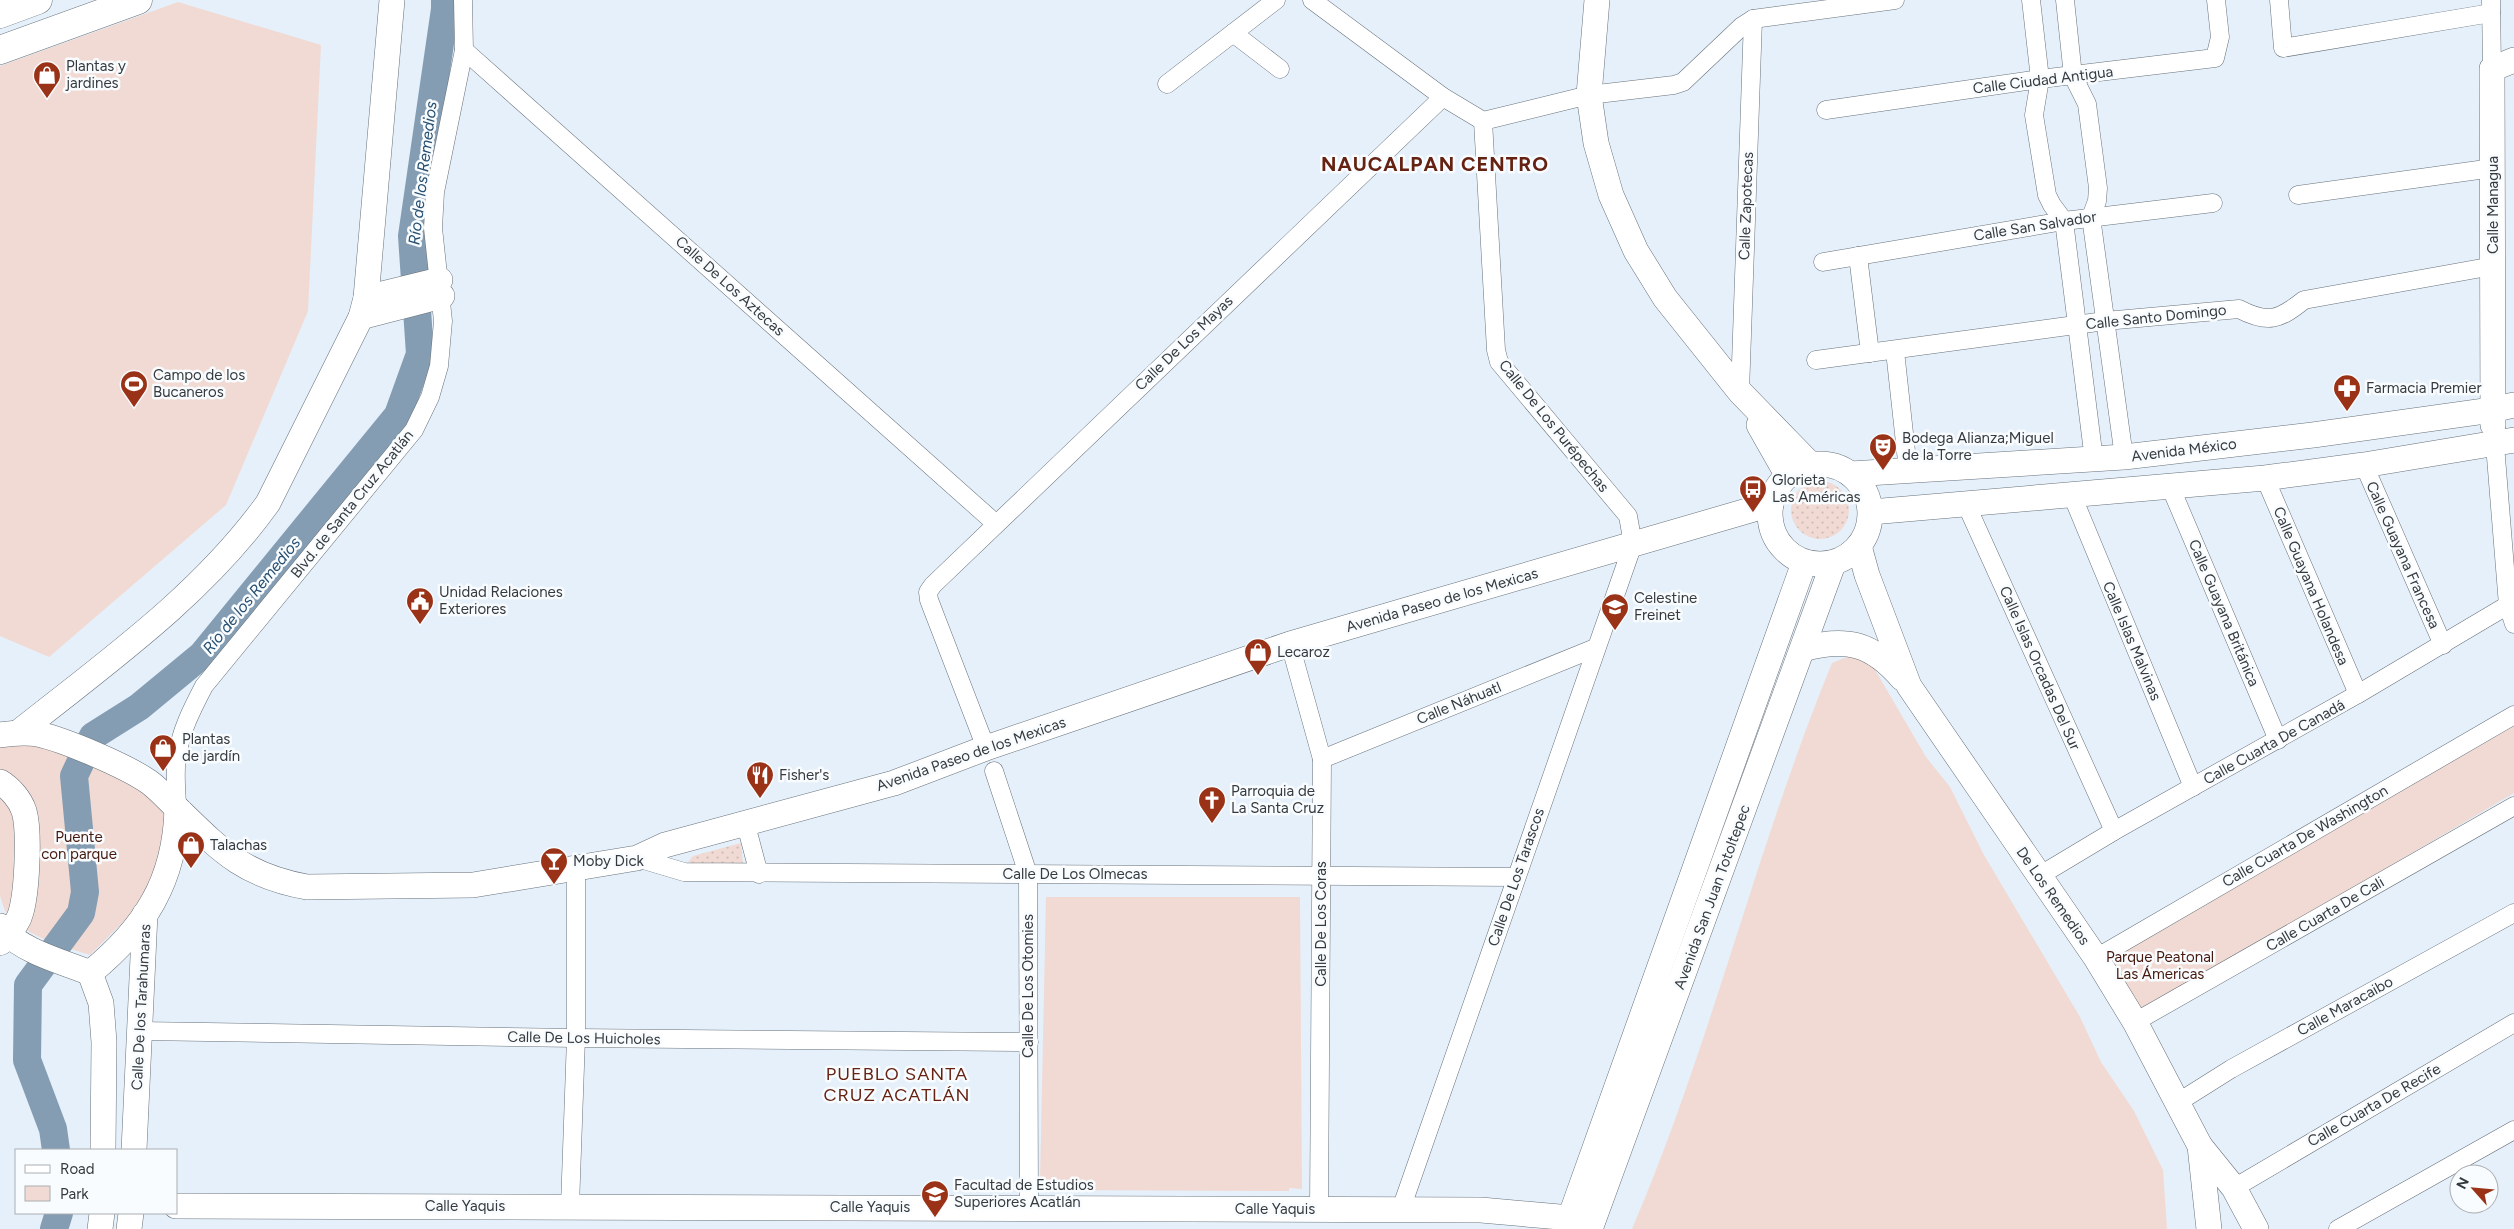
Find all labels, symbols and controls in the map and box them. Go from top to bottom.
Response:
place label: Plantas y jardines [65,57,126,92]
shop icon: Plantas y jardines [32,60,62,99]
street label: Calle Ciudad Antigua [1972,62,2114,98]
water label: Río de los Remedios [404,100,441,246]
district label: NAUCALPAN CENTRO [1321,152,1549,176]
street label: Calle Zapotecas [1735,152,1757,260]
street label: Calle Managua [2484,156,2502,254]
street label: Calle San Salvador [1972,207,2098,245]
street label: Calle De Los Aztecas [672,232,788,340]
street label: Calle De Los Mayas [1131,292,1237,394]
street label: Calle Santo Domingo [2085,301,2228,333]
street label: Calle De Los Purépechas [1495,356,1613,496]
place label: Campo de los Bucaneros [153,366,245,401]
sports icon: Campo de los Bucaneros [119,369,149,408]
pharmacy icon: Farmacia Premier [2332,373,2362,412]
place label: Farmacia Premier [2366,379,2482,397]
street label: Blvd. de Santa Cruz Acatlán [287,427,417,581]
place label: Bodega Alianza;Miguel de la Torre [1902,429,2054,464]
theatre icon: Bodega Alianza;Miguel de la Torre [1868,432,1898,471]
street label: Avenida México [2130,435,2238,465]
place label: Glorieta Las Américas [1772,471,1861,506]
bus stop icon: Glorieta Las Américas [1738,474,1768,513]
street label: Calle Guayana Francesa [2362,479,2444,631]
street label: Calle Guayana Holandesa [2269,504,2353,668]
water label: Río de los Remedios [199,533,305,657]
street label: Calle Guayana Británica [2185,537,2263,689]
street label: Avenida Paseo de los Mexicas [1344,564,1540,636]
street label: Calle Islas Malvinas [2099,579,2165,703]
place label: Unidad Relaciones Exteriores [439,583,563,618]
street label: Calle Islas Orcadas Del Sur [1996,583,2084,753]
public building icon: Unidad Relaciones Exteriores [405,586,435,625]
place label: Celestine Freinet [1634,589,1697,624]
school or university icon: Celestine Freinet [1600,592,1630,631]
shop icon: Lecaroz [1243,637,1273,676]
place label: Lecaroz [1277,643,1330,661]
street label: Calle Náhuatl [1414,678,1504,728]
street label: Calle Cuarta De Canadá [2200,696,2348,788]
street label: Avenida Paseo de los Mexicas [874,713,1068,795]
place label: Plantas de jardín [182,730,240,765]
shop icon: Plantas de jardín [148,733,178,772]
restaurant icon: Fisher's [745,760,775,799]
place label: Fisher's [779,766,829,784]
street label: Calle Cuarta De Washington [2219,781,2391,891]
place label: Parroquia de La Santa Cruz [1231,782,1324,817]
church icon: Parroquia de La Santa Cruz [1197,785,1227,824]
street label: Avenida San Juan Totoltepec [1670,802,1754,992]
street label: Calle De Los Tarascos [1484,806,1548,948]
park label: Puente con parque [41,828,117,863]
shop icon: Talachas [176,830,206,869]
place label: Talachas [210,836,267,854]
street label: De Los Remedios [2012,843,2094,949]
bar icon: Moby Dick [539,846,569,885]
place label: Moby Dick [573,852,644,870]
street label: Calle De Los Coras [1312,861,1330,987]
street label: Calle De Los Olmecas [1002,865,1148,883]
street label: Calle Cuarta De Cali [2263,873,2387,955]
street label: Calle De Los Otomies [1019,914,1037,1058]
street label: Calle De los Tarahumaras [128,923,154,1091]
park label: Parque Peatonal Las Ámericas [2106,948,2214,983]
street label: Calle Maracaibo [2294,972,2396,1040]
street label: Calle De Los Huicholes [507,1028,661,1048]
street label: Calle Cuarta De Recife [2304,1059,2444,1151]
district label: PUEBLO SANTA CRUZ ACATLÁN [823,1063,971,1106]
legend [15,1149,178,1214]
text: Road [60,1160,95,1178]
north arrow [2449,1164,2499,1214]
text: N [2453,1175,2473,1192]
place label: Facultad de Estudios Superiores Acatlán [954,1176,1094,1211]
school or university icon: Facultad de Estudios Superiores Acatlán [920,1179,950,1218]
text: Park [60,1185,89,1203]
street label: Calle Yaquis [425,1197,505,1215]
street label: Calle Yaquis [830,1198,910,1216]
street label: Calle Yaquis [1235,1200,1315,1218]

